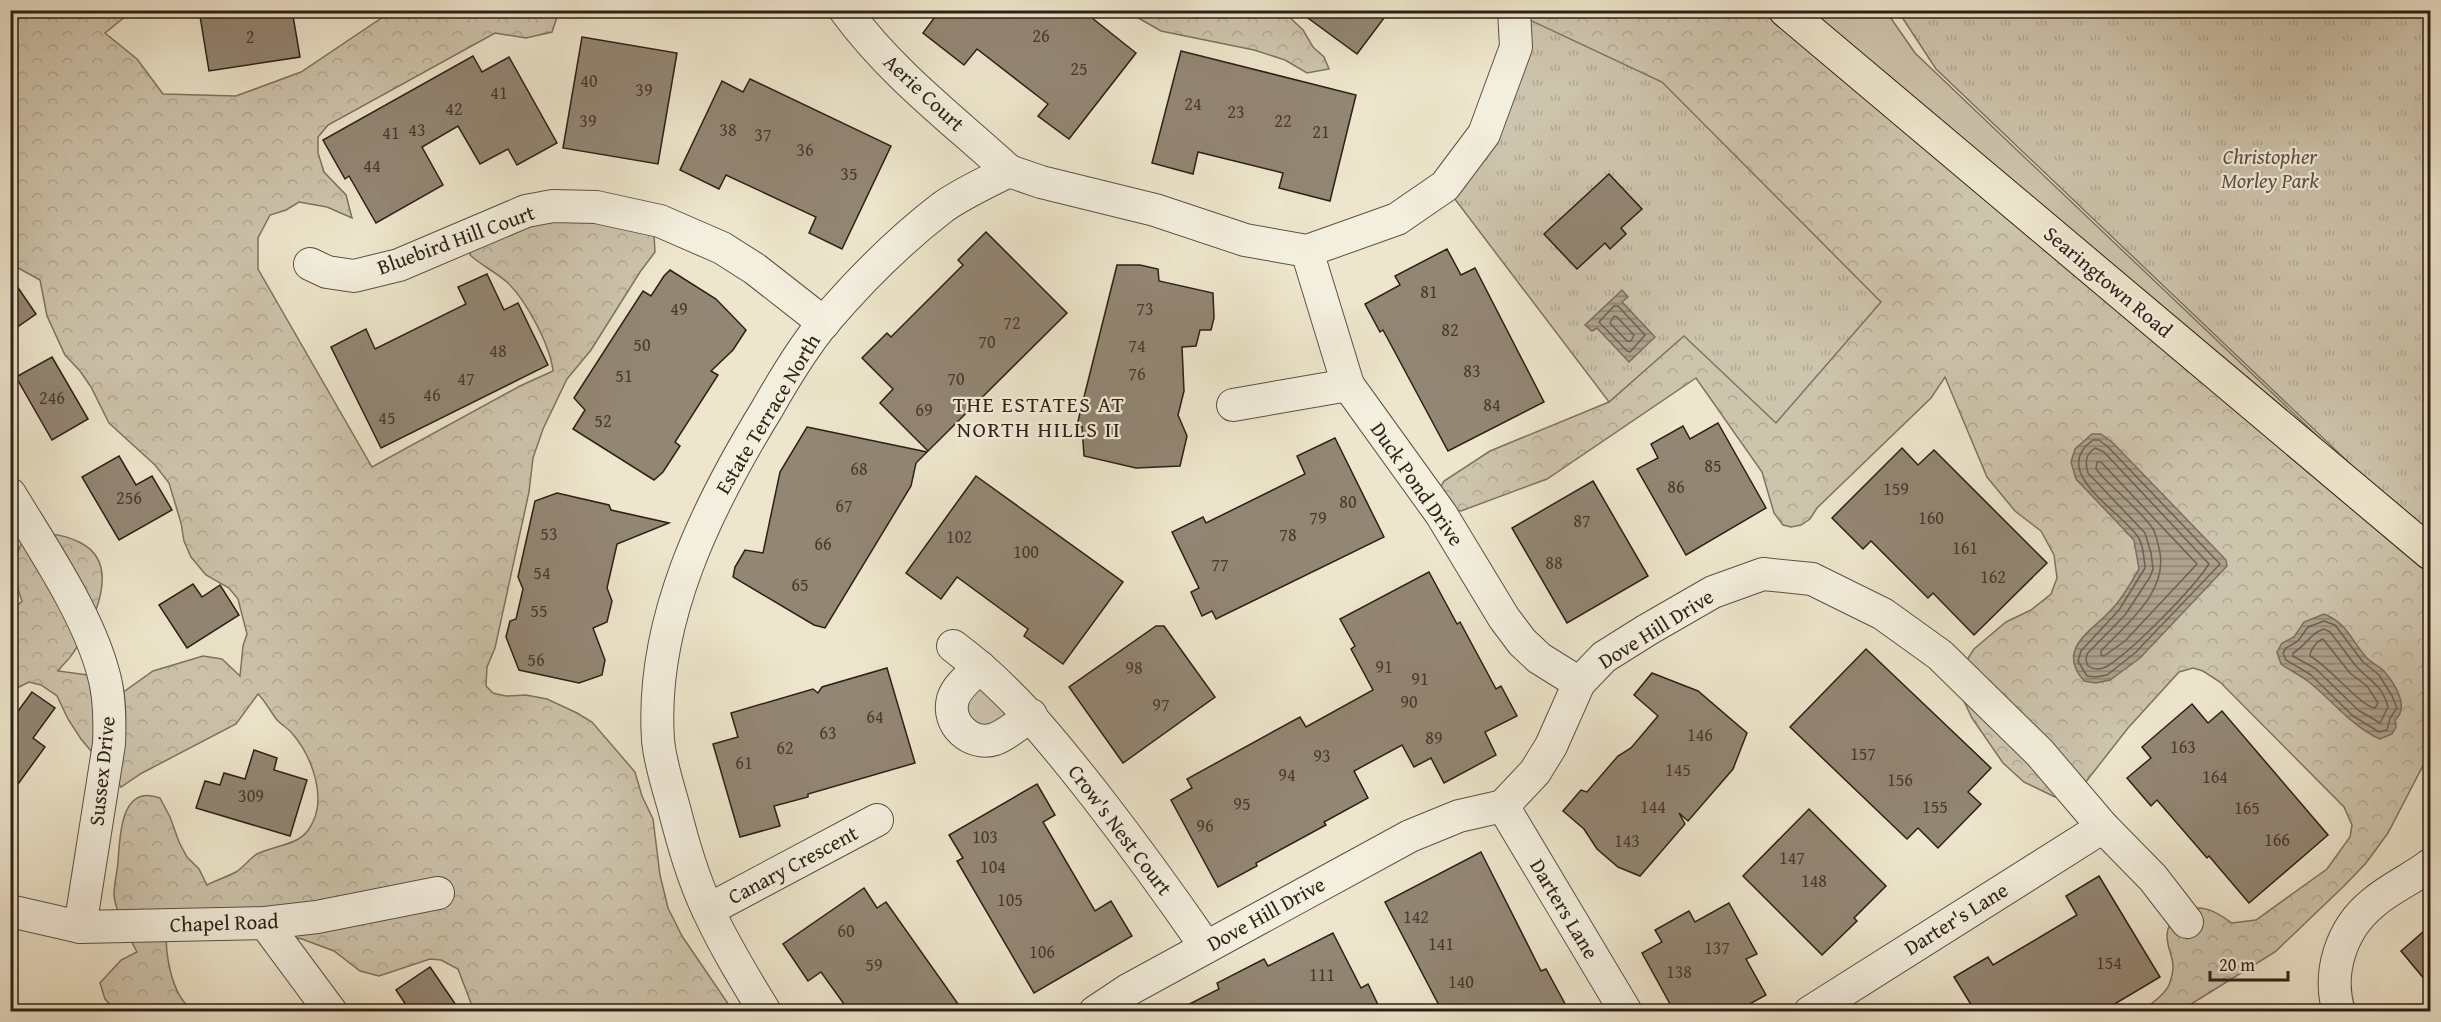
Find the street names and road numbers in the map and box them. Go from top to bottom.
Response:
street label: Aerie Court [877,47,972,139]
street label: Bluebird Hill Court [373,196,540,282]
street label: Searingtown Road [2037,218,2180,345]
street label: Estate Terrace North [707,328,828,500]
street label: Duck Pond Drive [1363,415,1472,552]
street label: Dove Hill Drive [1592,581,1720,676]
street label: Sussex Drive [80,714,123,827]
street label: Crow's Nest Court [1061,758,1180,902]
street label: Canary Crescent [722,817,864,912]
street label: Darters Lane [1522,853,1607,965]
street label: Dove Hill Drive [1201,868,1331,959]
street label: Darter's Lane [1898,874,2014,963]
street label: Chapel Road [169,905,280,940]

